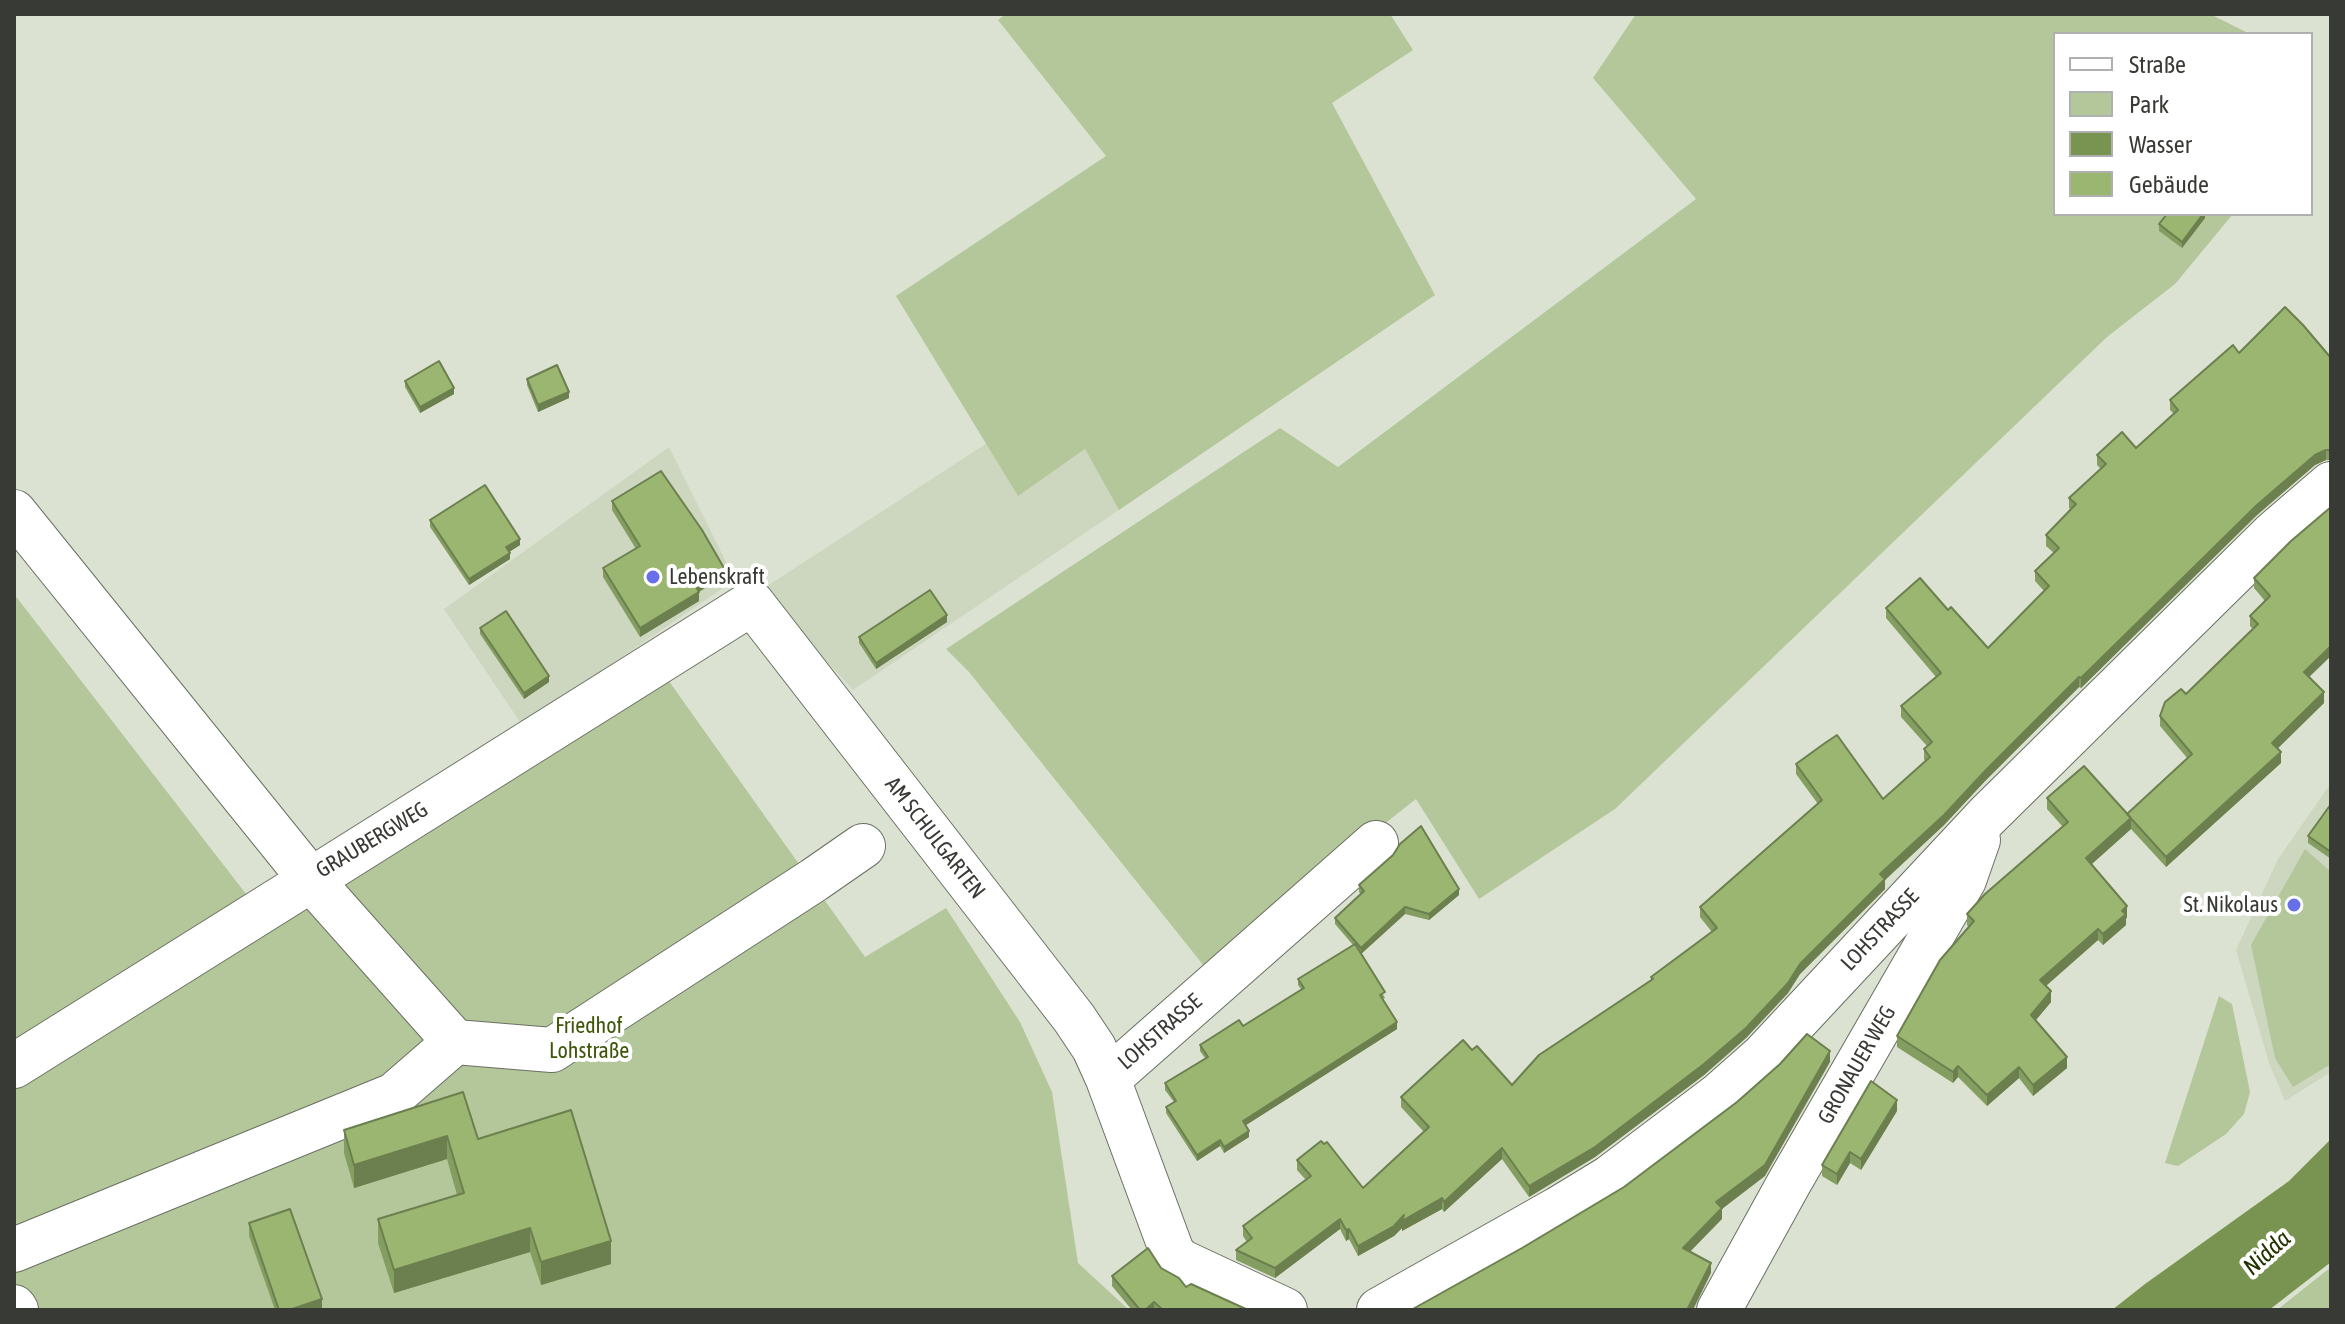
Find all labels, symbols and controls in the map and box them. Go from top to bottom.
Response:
legend [2053,32,2313,216]
text: Straße [2129,51,2186,78]
text: Park [2129,91,2169,118]
text: Wasser [2129,131,2192,158]
text: Gebäude [2129,171,2209,198]
place label: Lebenskraft [669,564,765,590]
marker: Lebenskraft [644,568,662,586]
street label: AM SCHULGARTEN [879,772,991,904]
street label: GRAUBERGWEG [311,796,433,884]
street label: LOHSTRASSE [1835,884,1925,976]
place label: St. Nikolaus [2183,892,2278,918]
marker: St. Nikolaus [2285,896,2303,914]
street label: LOHSTRASSE [1113,989,1207,1075]
street label: GRONAUER WEG [1812,1001,1902,1129]
park label: Friedhof Lohstraße [549,1013,629,1064]
water label: Nidda [2237,1224,2297,1282]

